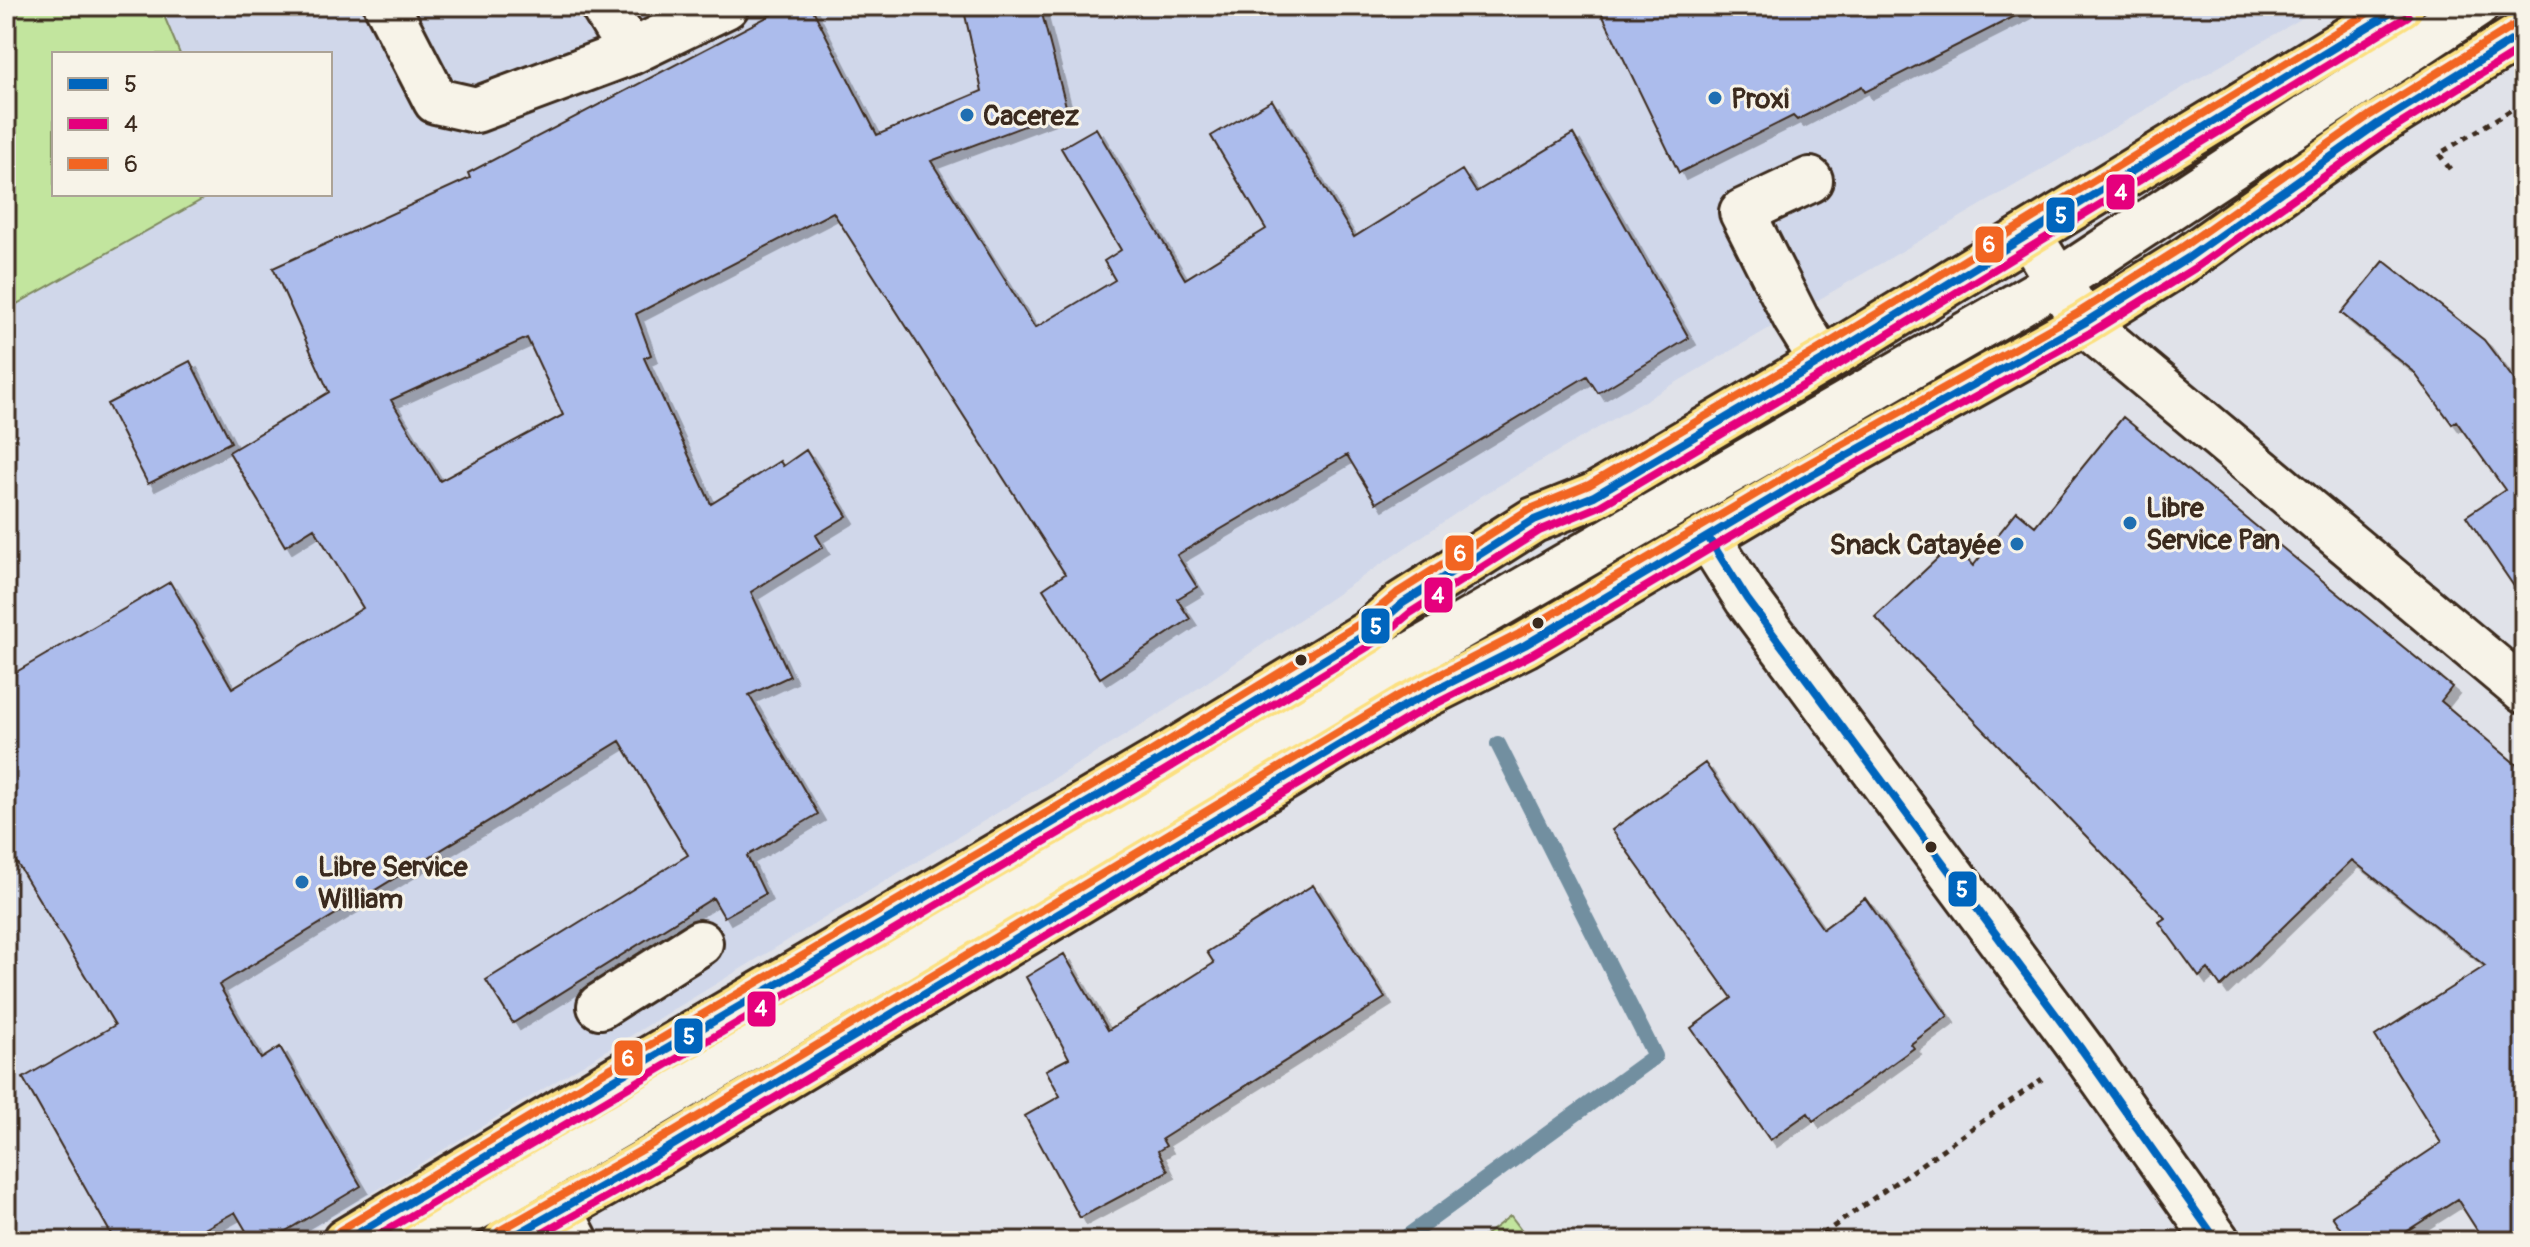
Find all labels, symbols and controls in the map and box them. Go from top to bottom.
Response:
legend [52,52,332,196]
text: 5 [124,70,137,99]
place label: Proxi [1731,82,1789,117]
marker: Proxi [1706,89,1724,107]
place label: Cacerez [983,99,1080,134]
marker: Cacerez [958,106,976,124]
text: 4 [124,110,138,139]
text: 6 [124,150,138,179]
line badge: 4 [2105,173,2136,211]
text: 4 [2115,179,2128,207]
line badge: 5 [2045,196,2076,234]
text: 5 [2055,202,2067,230]
line badge: 6 [1974,225,2005,264]
text: 6 [1983,231,1996,259]
place label: Libre Service Pan [2146,491,2280,558]
marker: Libre Service Pan [2121,514,2139,532]
place label: Snack Catayée [1829,528,2002,563]
line badge: 6 [1444,534,1475,572]
marker: Snack Catayée [2008,535,2026,553]
text: 6 [1454,540,1467,568]
line badge: 4 [1423,576,1454,614]
text: 4 [1432,582,1445,610]
line badge: 5 [1360,607,1391,645]
text: 5 [1370,613,1382,641]
unlabelled marker [1530,615,1546,631]
unlabelled marker [1293,652,1309,668]
unlabelled marker [1923,839,1939,855]
place label: Libre Service William [318,850,469,917]
line badge: 5 [1947,870,1978,908]
marker: Libre Service William [293,873,311,891]
text: 5 [1956,876,1968,904]
line badge: 4 [746,990,777,1028]
text: 4 [755,995,768,1023]
line badge: 5 [673,1017,704,1055]
text: 5 [683,1023,695,1051]
line badge: 6 [613,1039,644,1077]
text: 6 [622,1045,635,1073]

